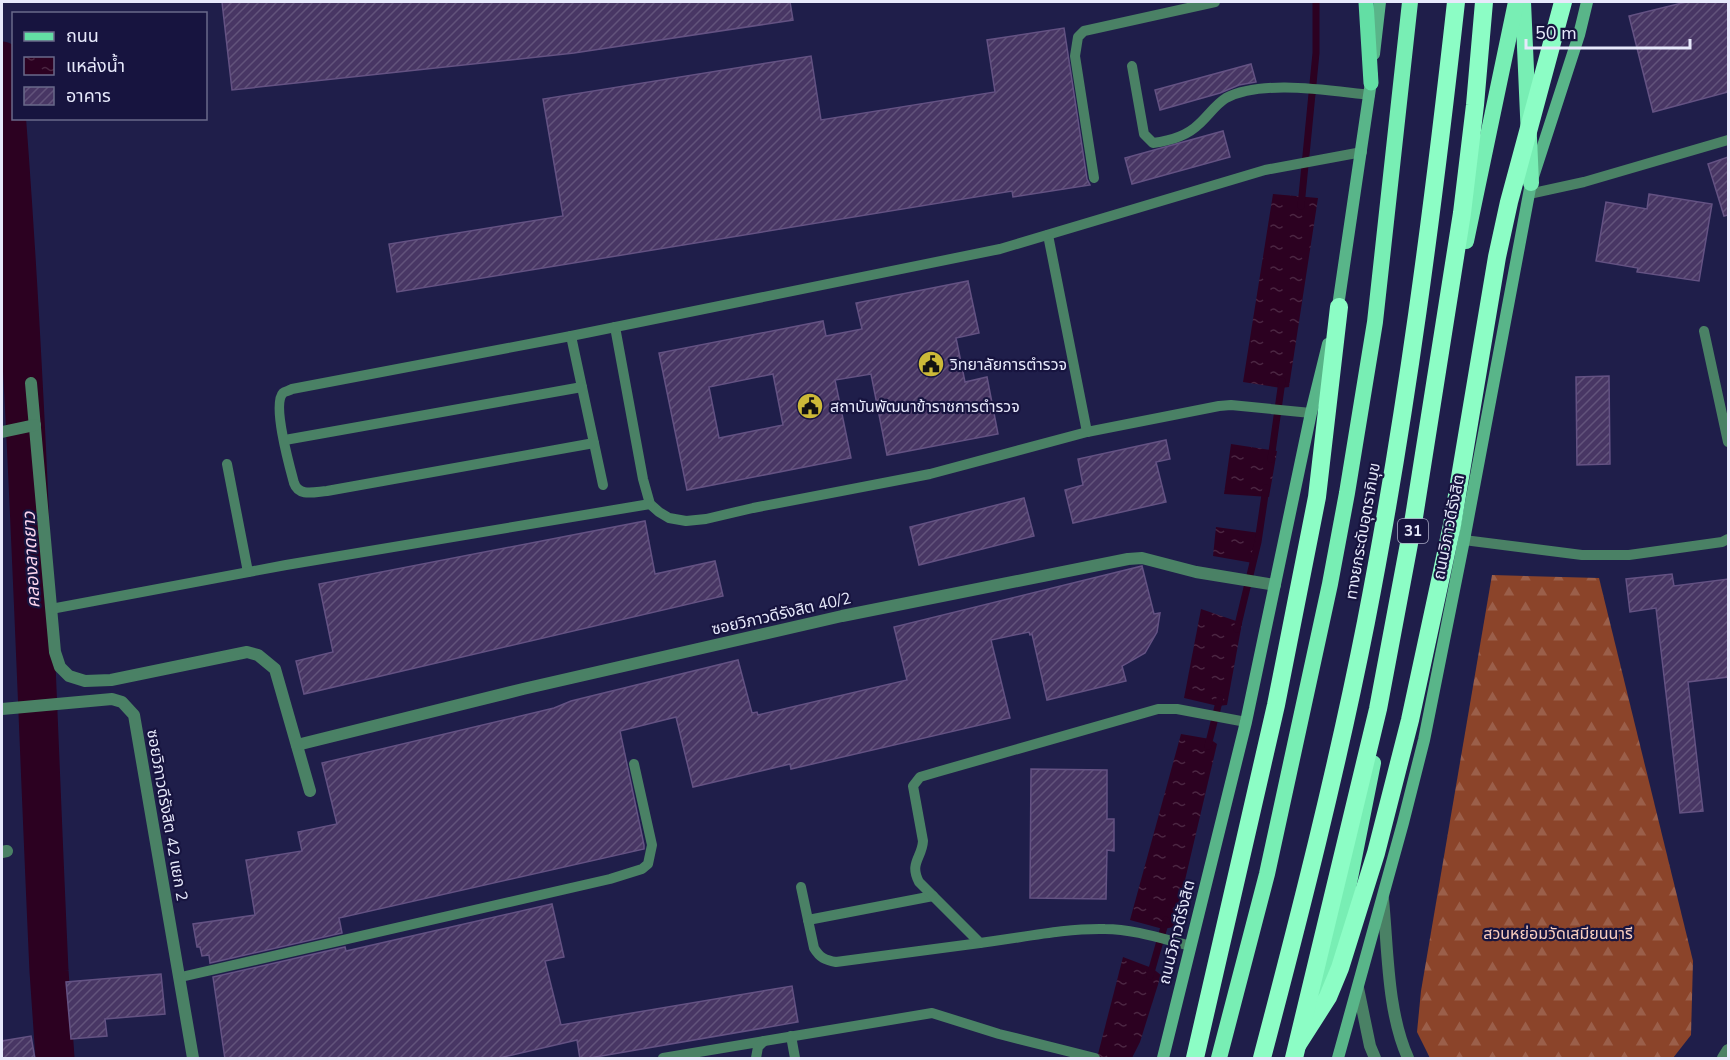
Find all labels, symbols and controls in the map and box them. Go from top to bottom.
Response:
legend [12,12,207,120]
scale bar [1526,12,1690,50]
text: 50 m [1535,21,1577,45]
text: ถนน [66,24,99,48]
text: แหล่งน้ำ [66,53,125,78]
text: อาคาร [66,84,111,108]
public building icon: วิทยาลัยการตำรวจ [916,349,946,379]
place label: วิทยาลัยการตำรวจ [949,354,1067,376]
public building icon: สถาบันพัฒนาข้าราชการตำรวจ [795,391,825,421]
place label: สถาบันพัฒนาข้าราชการตำรวจ [830,396,1020,418]
street label: ทางยกระดับอุตราภิมุข [1340,461,1386,601]
street label: ถนนวิภาวดีรังสิต [1428,473,1470,582]
water label: คลองลาดยาว [16,510,46,609]
road number: 31 [1398,519,1428,543]
street label: ซอยวิภาวดีรังสิต 40/2 [709,587,853,641]
street label: ซอยวิภาวดีรังสิต 42 แยก 2 [141,728,193,903]
street label: ถนนวิภาวดีรังสิต [1153,878,1201,987]
park label: สวนหย่อมวัดเสมียนนารี [1483,923,1633,945]

